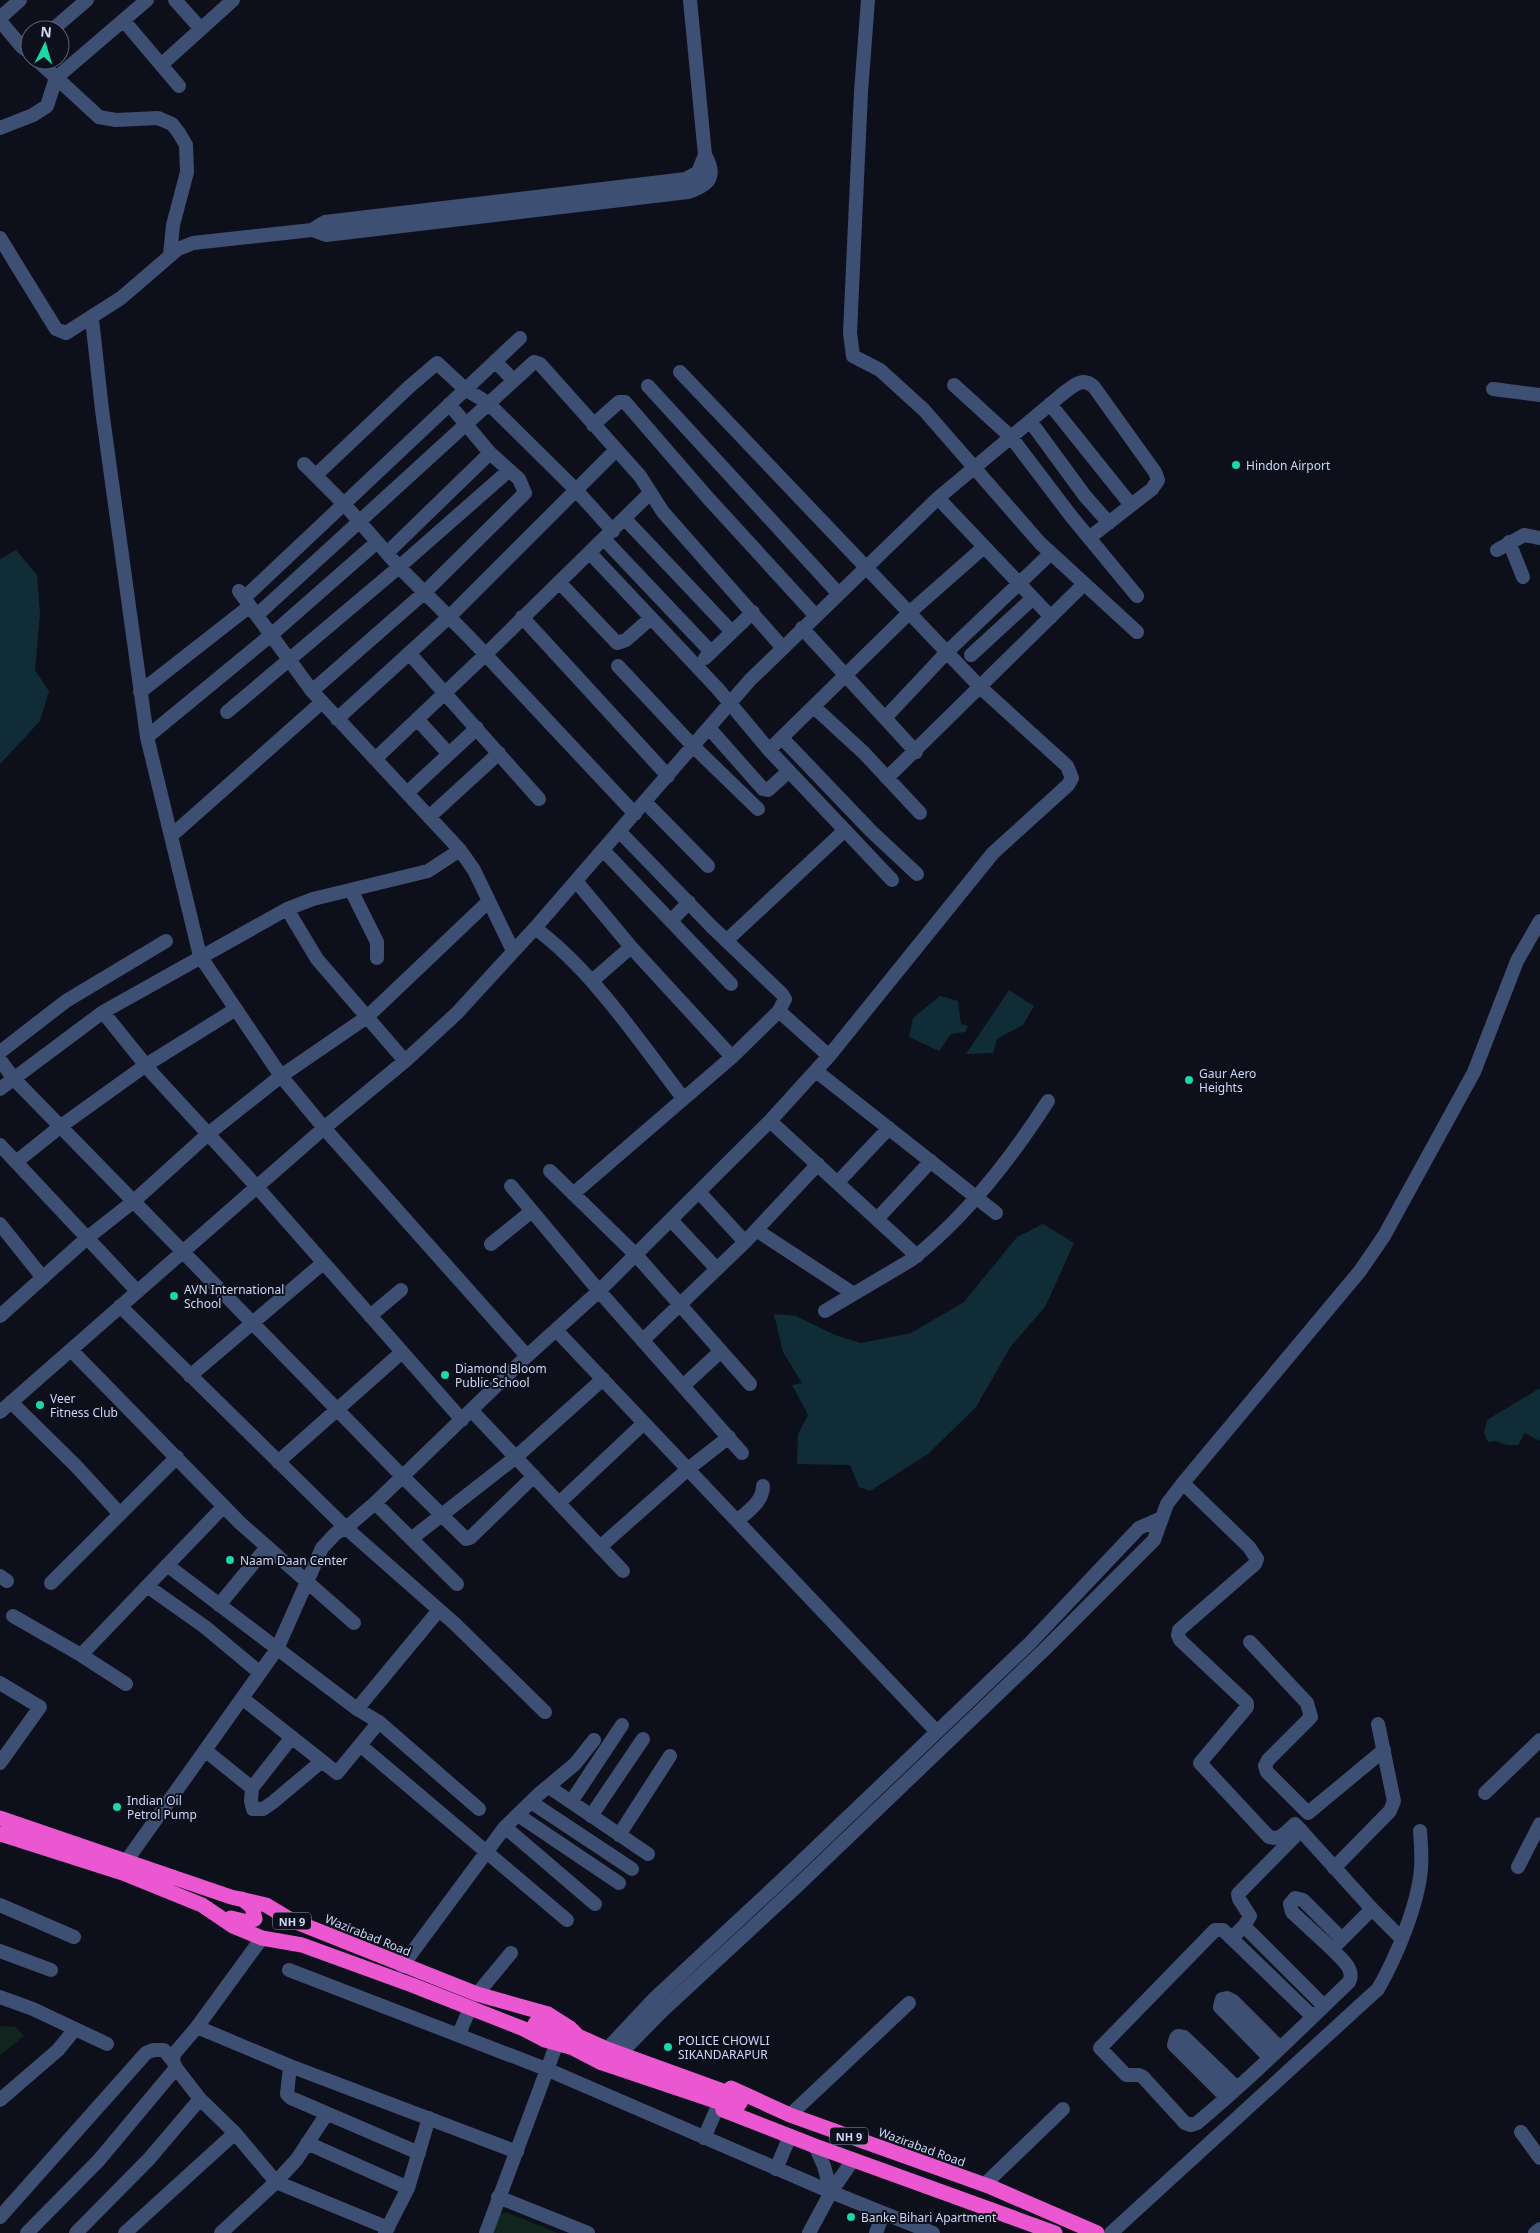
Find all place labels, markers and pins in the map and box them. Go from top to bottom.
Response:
place label: Hindon Airport [1246,457,1331,474]
marker: Hindon Airport [1230,459,1242,471]
place label: Gaur Aero Heights [1199,1065,1256,1096]
marker: Gaur Aero Heights [1183,1074,1195,1086]
place label: AVN International School [184,1281,284,1312]
marker: AVN International School [168,1290,180,1302]
place label: Diamond Bloom Public School [455,1360,547,1391]
marker: Diamond Bloom Public School [439,1369,451,1381]
place label: Veer Fitness Club [50,1390,118,1421]
marker: Veer Fitness Club [34,1399,46,1411]
place label: Naam Daan Center [240,1552,348,1569]
marker: Naam Daan Center [224,1554,236,1566]
place label: Indian Oil Petrol Pump [127,1792,197,1823]
marker: Indian Oil Petrol Pump [111,1801,123,1813]
place label: POLICE CHOWLI SIKANDARAPUR [678,2032,770,2063]
marker: POLICE CHOWLI SIKANDARAPUR [662,2041,674,2053]
place label: Banke Bihari Apartment [861,2209,997,2226]
marker: Banke Bihari Apartment [845,2211,857,2223]

